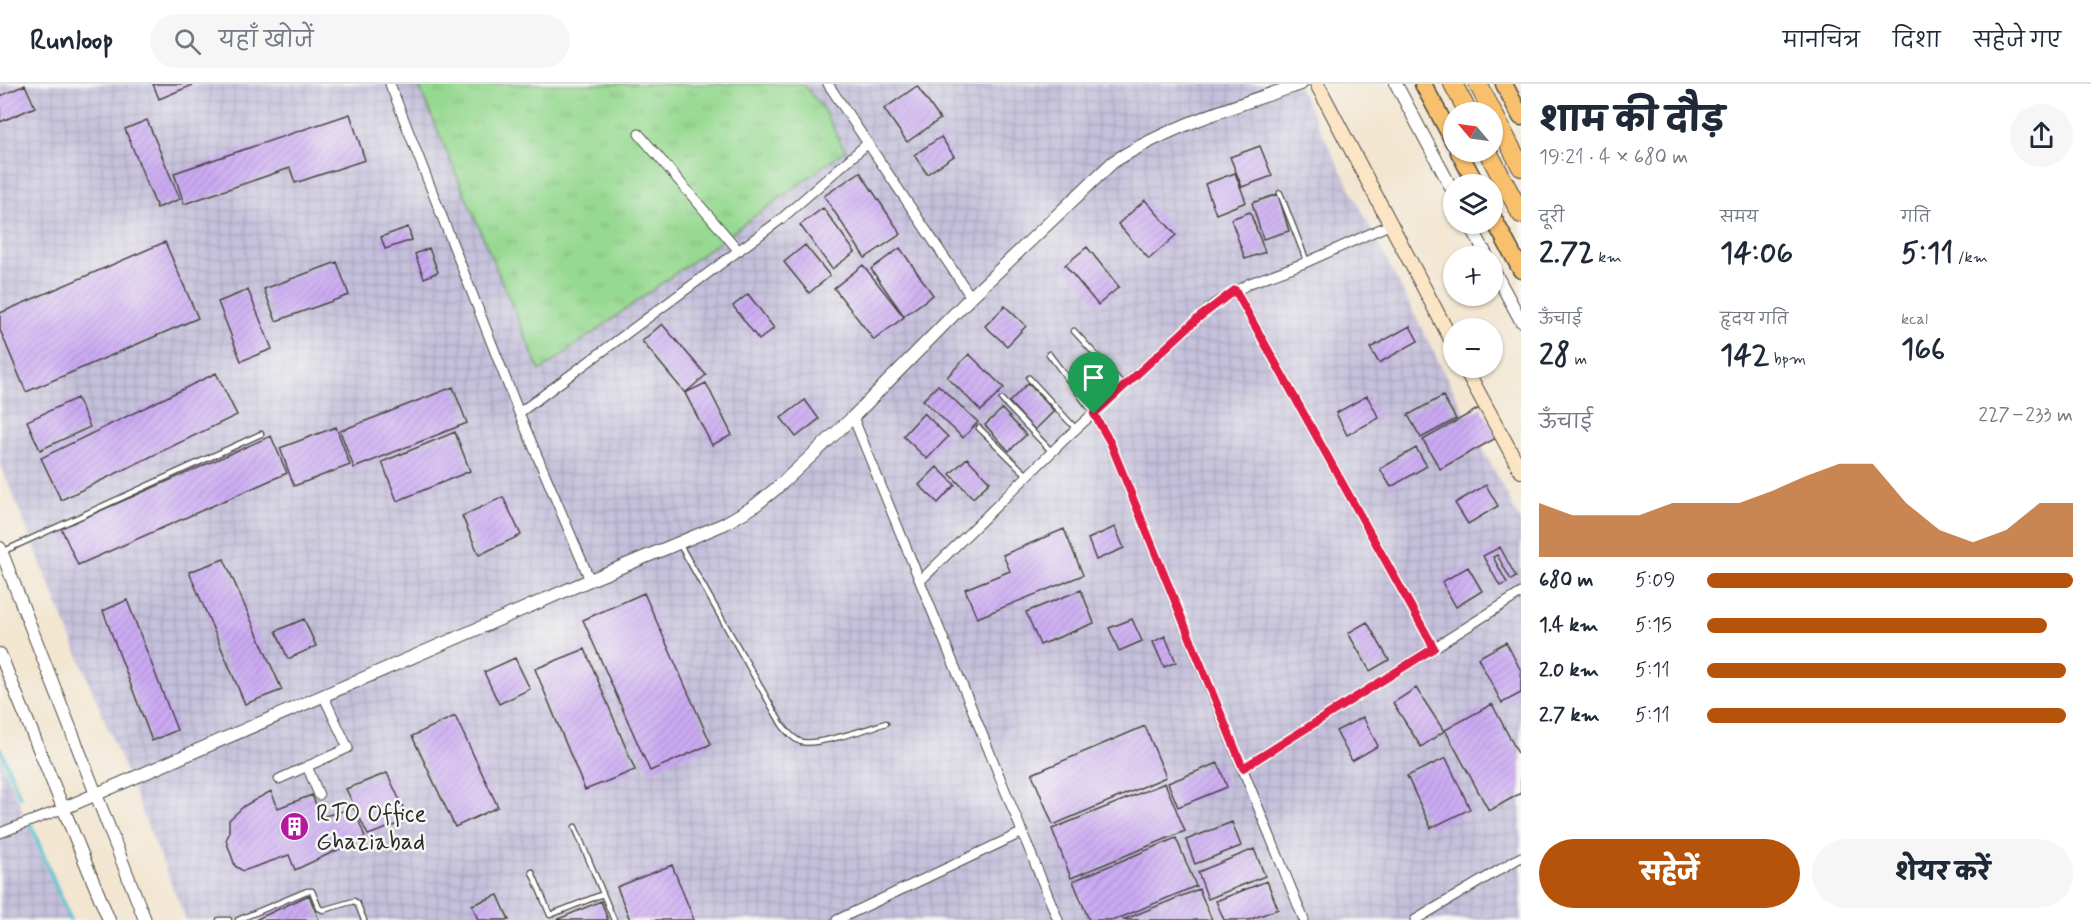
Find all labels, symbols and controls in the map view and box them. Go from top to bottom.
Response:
search box [150,14,570,68]
text: Runloop [30,23,114,60]
icon: search [171,25,204,58]
text: यहाँ खोजें [219,27,314,55]
text: मानचित्र [1783,27,1860,55]
text: दिशा [1893,27,1940,55]
text: सहेजे गए [1973,27,2061,55]
text: शाम की दौड़ [1539,99,1725,143]
north arrow [1443,102,1503,162]
map controls [1443,102,1503,378]
button: share [2010,104,2073,167]
text: 19:21 · 4 × 680 m [1539,144,1688,171]
button: layers [1443,174,1503,234]
text: दूरी [1539,207,1564,228]
text: समय [1720,207,1758,228]
text: गति [1901,207,1930,228]
text: 2.72 [1539,234,1594,273]
text: 14:06 [1720,234,1793,273]
text: 5:11 [1901,234,1953,273]
button: + [1443,246,1503,306]
text: km [1594,247,1622,268]
text: /km [1953,247,1988,268]
text: ऊँचाई [1539,309,1582,330]
text: हृदय गति [1720,309,1788,330]
text: kcal [1901,309,1928,330]
button: − [1443,318,1503,378]
text: 166 [1901,330,1945,369]
text: 28 [1539,336,1570,375]
text: 142 [1720,336,1770,375]
text: m [1570,349,1587,370]
text: bpm [1770,349,1806,370]
pin [1068,352,1119,414]
icon: arrive [1077,361,1110,394]
text: 227–233 m [1978,402,2073,429]
text: ऊँचाई [1539,409,1593,436]
text: 680 m [1539,567,1594,594]
text: 5:09 [1635,567,1675,594]
text: 1.4 km [1539,612,1598,639]
text: 5:15 [1635,612,1672,639]
text: 2.0 km [1539,657,1599,684]
text: 5:11 [1635,657,1670,684]
text: 2.7 km [1539,702,1600,729]
text: 5:11 [1635,702,1670,729]
place label: RTO Office Ghaziabad [316,799,427,858]
building icon: RTO Office Ghaziabad [279,811,311,843]
button: सहेजें [1539,839,1800,908]
button: शेयर करें [1812,839,2073,908]

